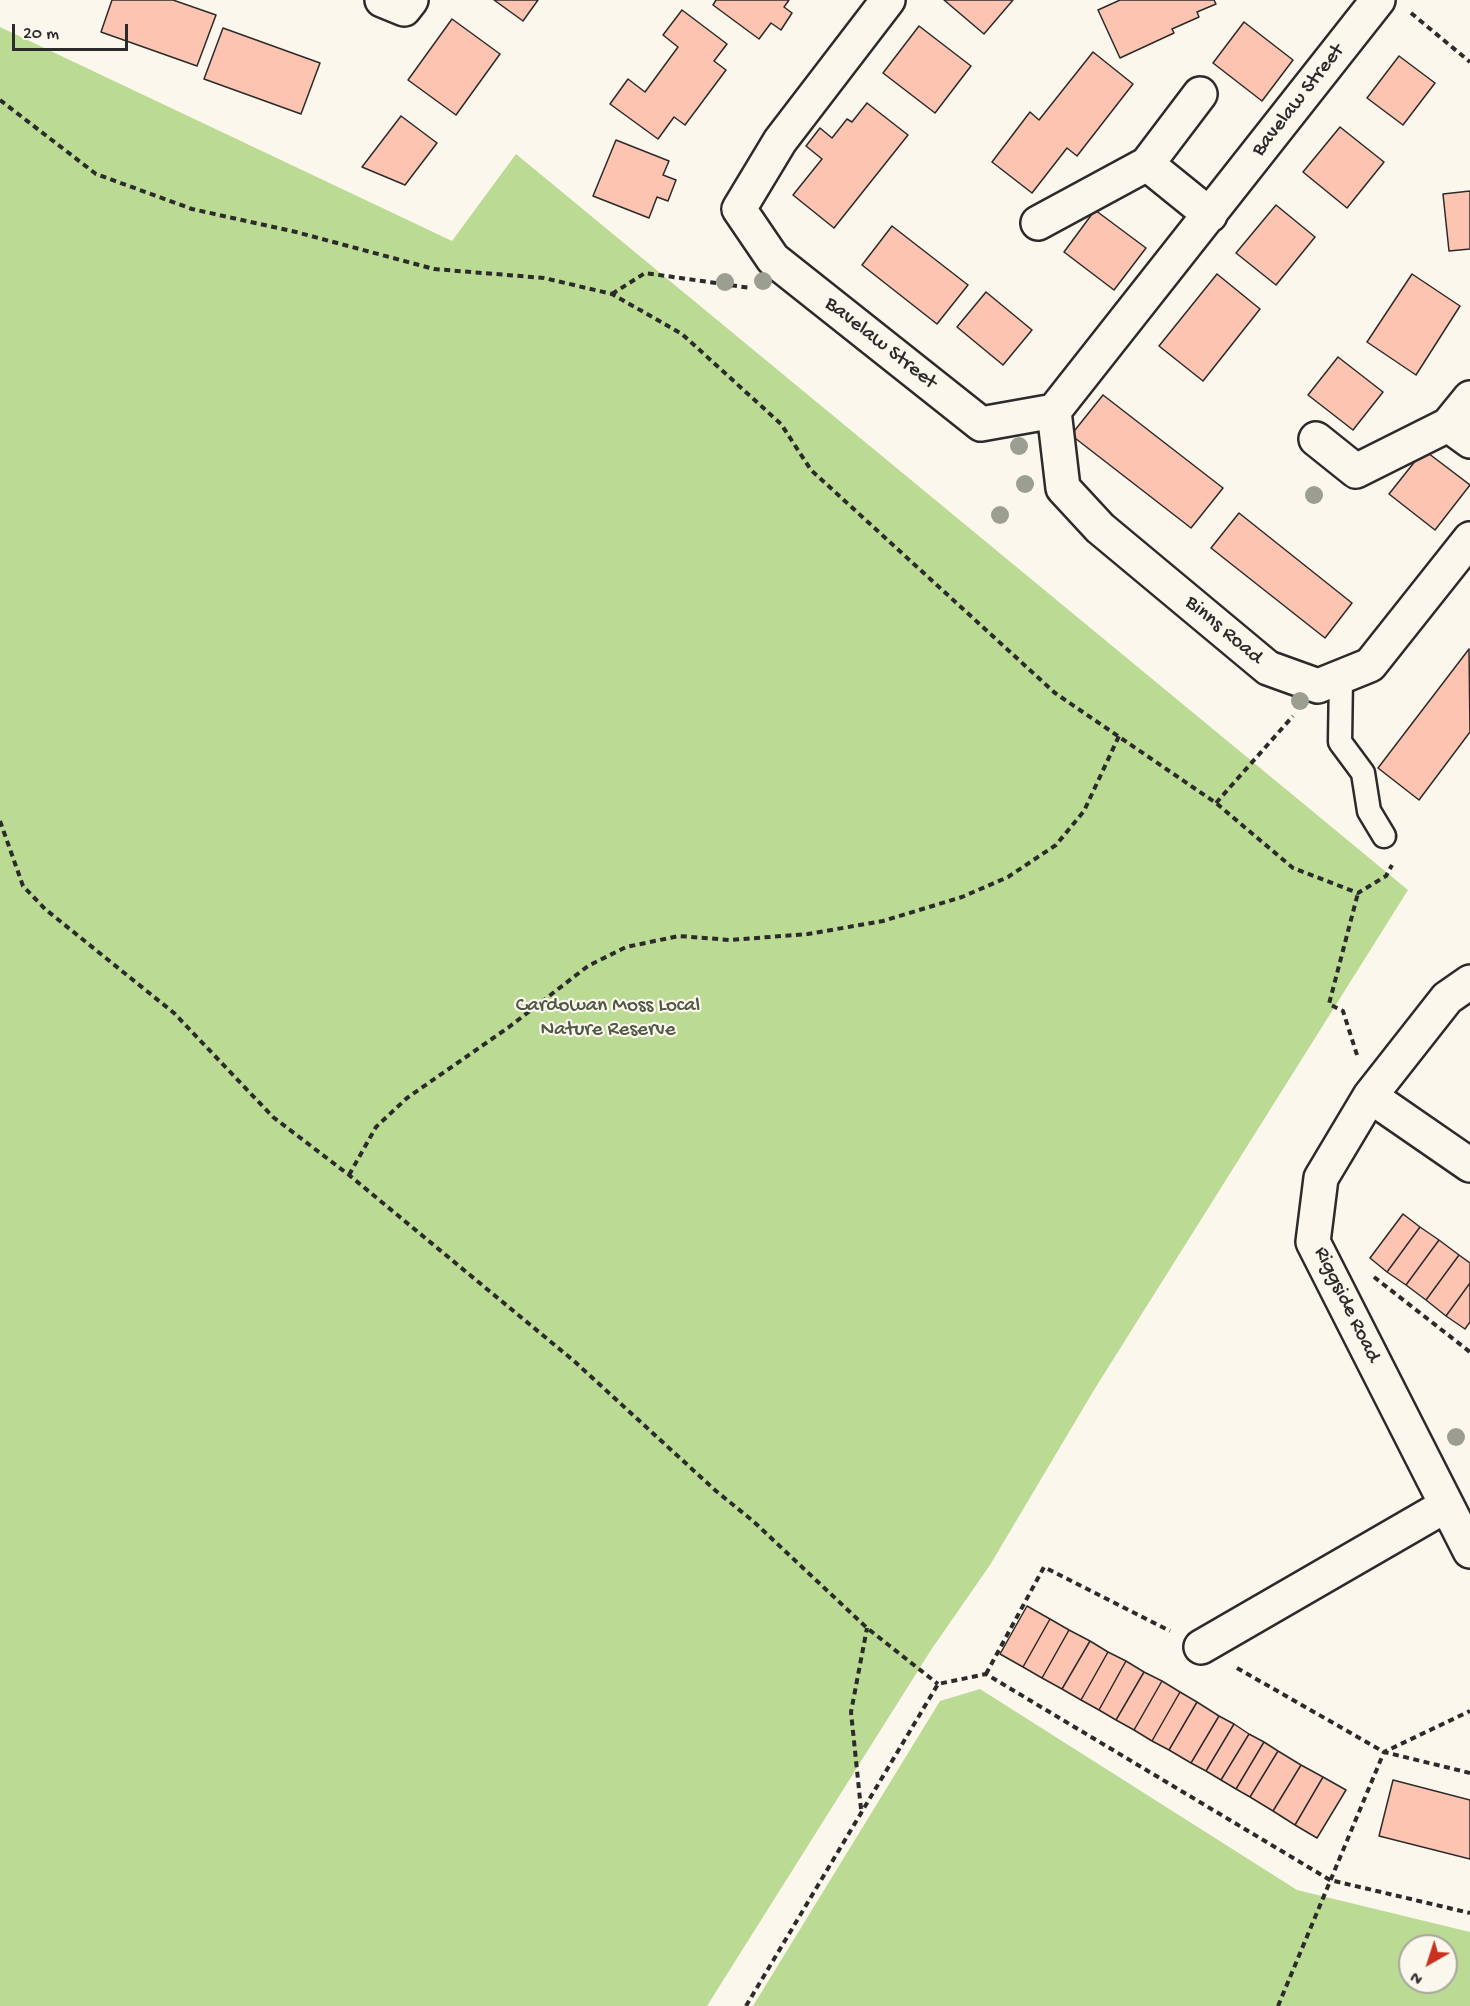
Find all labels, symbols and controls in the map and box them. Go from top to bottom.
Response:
scale bar [15,12,130,50]
text: 20 m [23,24,59,45]
street label: Bavelaw Street [1247,40,1351,162]
street label: Bavelaw Street [819,292,941,396]
street label: Binns Road [1179,591,1267,671]
park label: Cardowan Moss Local Nature Reserve [516,994,700,1044]
street label: Riggside Road [1307,1243,1385,1367]
north arrow [1398,1934,1458,1994]
text: N [1408,1966,1428,1987]

